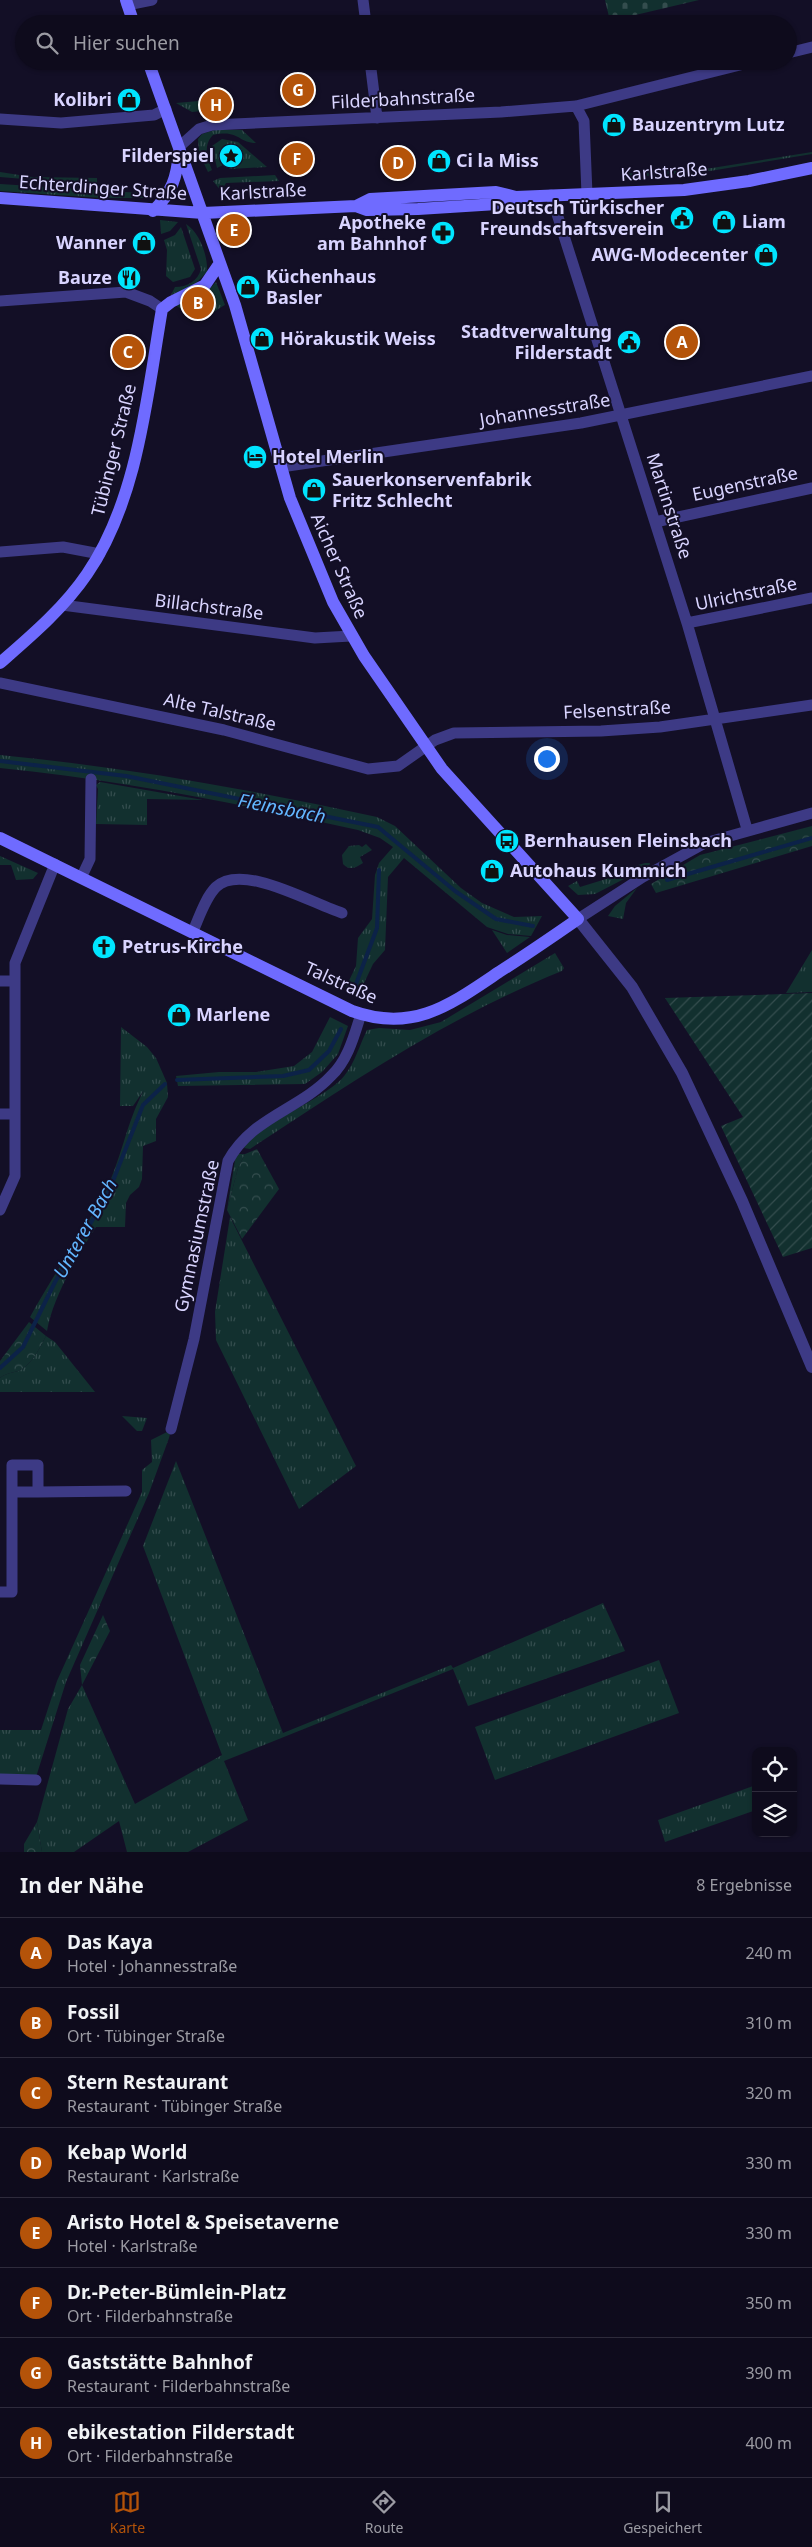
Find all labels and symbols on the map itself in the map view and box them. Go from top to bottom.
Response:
pin: G [282,71,314,109]
street label: Filderbahnstraße [330,82,476,114]
pin: H [200,86,232,124]
place label: Kolibri [53,87,112,111]
shop icon: Kolibri [116,87,142,113]
shop icon: Bauzentrym Lutz [601,112,627,138]
place label: Bauzentrym Lutz [632,112,785,136]
pin: F [281,140,313,178]
place label: Filderspiel [121,143,214,167]
place icon: Filderspiel [218,143,244,169]
pin: D [382,144,414,182]
shop icon: Ci la Miss [426,148,452,174]
place label: Ci la Miss [456,148,539,172]
street label: Karlstraße [620,156,708,186]
street label: Echterdinger Straße [18,169,188,205]
street label: Karlstraße [219,177,307,205]
place label: Deutsch Türkischer Freundschaftsverein [480,195,664,240]
public building icon: Deutsch Türkischer Freundschaftsverein [669,205,695,231]
shop icon: Liam [711,209,737,235]
place label: Liam [742,209,786,233]
place label: Apotheke am Bahnhof [317,210,427,255]
pin: E [218,211,250,249]
pharmacy icon: Apotheke am Bahnhof [430,220,456,246]
place label: Wanner [56,230,126,254]
shop icon: Wanner [131,230,157,256]
place label: AWG-Modecenter [592,242,748,266]
shop icon: AWG-Modecenter [753,242,779,268]
place label: Küchenhaus Basler [266,264,376,309]
place label: Bauze [58,265,112,289]
restaurant icon: Bauze [116,265,142,291]
shop icon: Küchenhaus Basler [235,274,261,300]
pin: B [182,284,214,322]
place label: Stadtverwaltung Filderstadt [461,319,612,364]
pin: A [666,323,698,361]
shop icon: Hörakustik Weiss [249,326,275,352]
place label: Hörakustik Weiss [280,326,436,350]
public building icon: Stadtverwaltung Filderstadt [616,329,642,355]
pin: C [112,333,144,371]
street label: Tübinger Straße [85,381,141,518]
street label: Johannesstraße [476,387,612,431]
hotel icon: Hotel Merlin [242,444,268,470]
place label: Hotel Merlin [272,444,384,468]
street label: Martinstraße [642,450,698,562]
street label: Eugenstraße [690,460,800,506]
place label: Sauerkonservenfabrik Fritz Schlecht [332,467,532,512]
shop icon: Sauerkonservenfabrik Fritz Schlecht [301,477,327,503]
street label: Aicher Straße [306,509,374,622]
street label: Ulrichstraße [693,571,799,616]
street label: Billachstraße [153,587,265,625]
street label: Alte Talstraße [162,686,279,736]
street label: Felsenstraße [562,694,671,724]
your location [534,746,560,772]
water label: Fleinsbach [236,787,328,829]
bus stop icon: Bernhausen Fleinsbach [494,828,520,854]
place label: Bernhausen Fleinsbach [524,828,732,852]
shop icon: Autohaus Kummich [479,858,505,884]
place label: Autohaus Kummich [510,858,686,882]
church icon: Petrus-Kirche [91,934,117,960]
place label: Petrus-Kirche [122,934,243,958]
street label: Talstraße [301,955,382,1009]
shop icon: Marlene [166,1002,192,1028]
place label: Marlene [196,1002,270,1026]
street label: Gymnasiumstraße [168,1157,224,1314]
water label: Unterer Bach [47,1173,123,1283]

